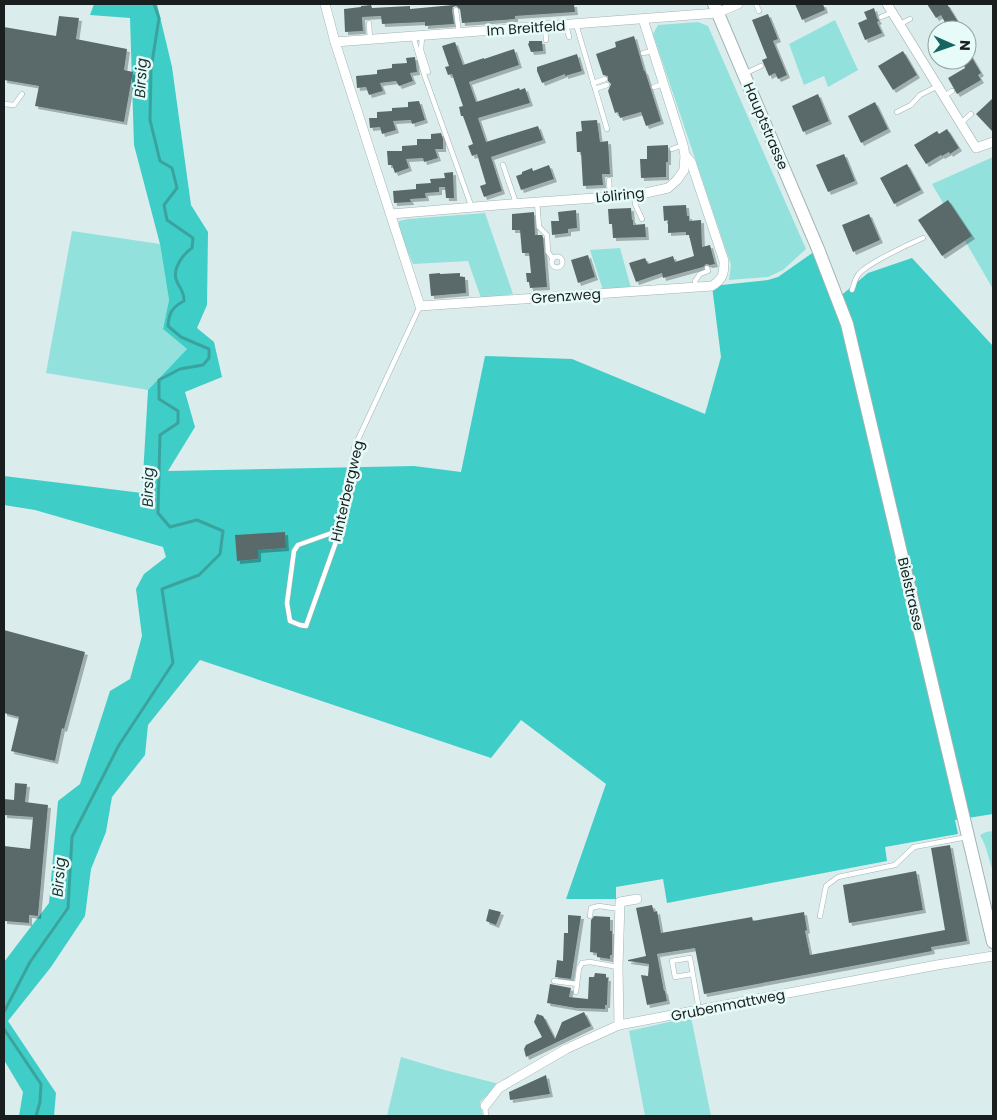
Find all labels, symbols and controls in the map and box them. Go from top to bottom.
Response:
street label: Im Breitfeld [486,15,566,41]
north arrow [927,20,977,70]
text: N [955,40,975,51]
water label: Birsig [129,57,152,99]
street label: Hauptstrasse [739,79,794,173]
street label: Löliring [595,182,645,208]
street label: Grenzweg [531,284,601,308]
street label: Hinterbergweg [326,438,368,544]
water label: Birsig [137,467,158,507]
street label: Bielstrasse [893,555,929,633]
water label: Birsig [47,856,70,898]
street label: Grubenmattweg [669,984,787,1026]

